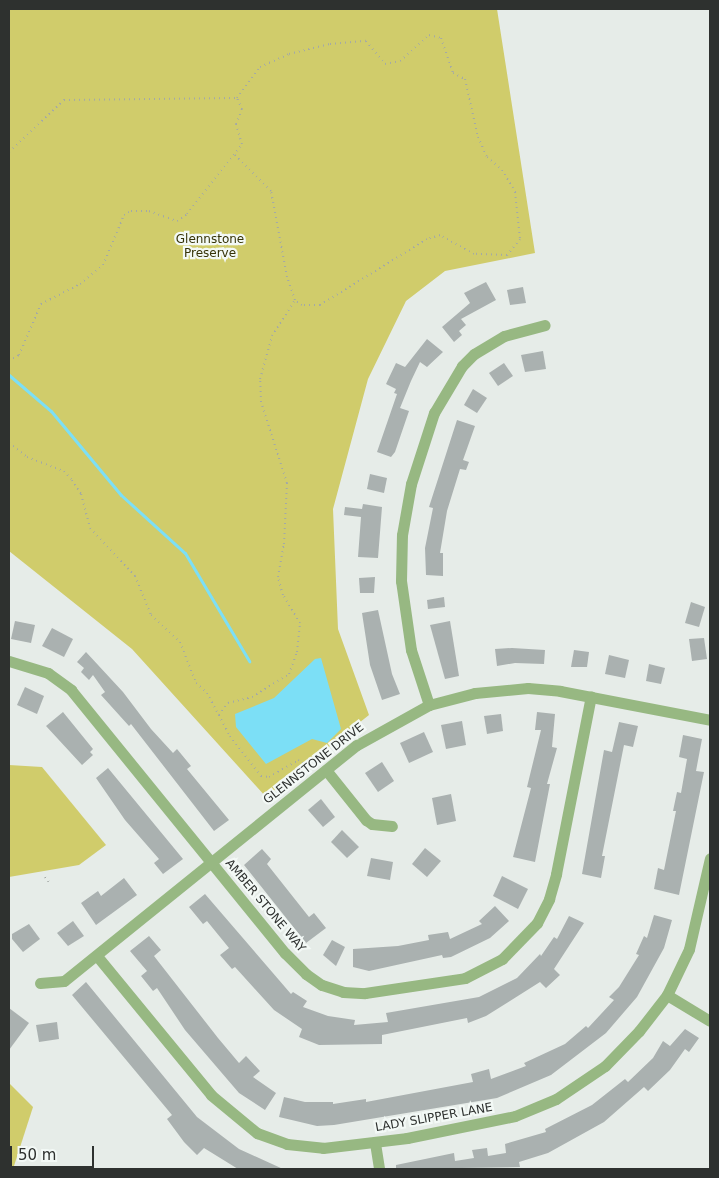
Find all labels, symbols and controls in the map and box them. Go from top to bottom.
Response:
park label: Glennstone Preserve [176,233,244,261]
street label: GLENNSTONE DRIVE [261,720,367,808]
street label: AMBER STONE WAY [222,857,308,955]
street label: LADY SLIPPER LANE [374,1101,494,1135]
scale bar [12,1136,96,1168]
text: 50 m [18,1146,56,1164]

